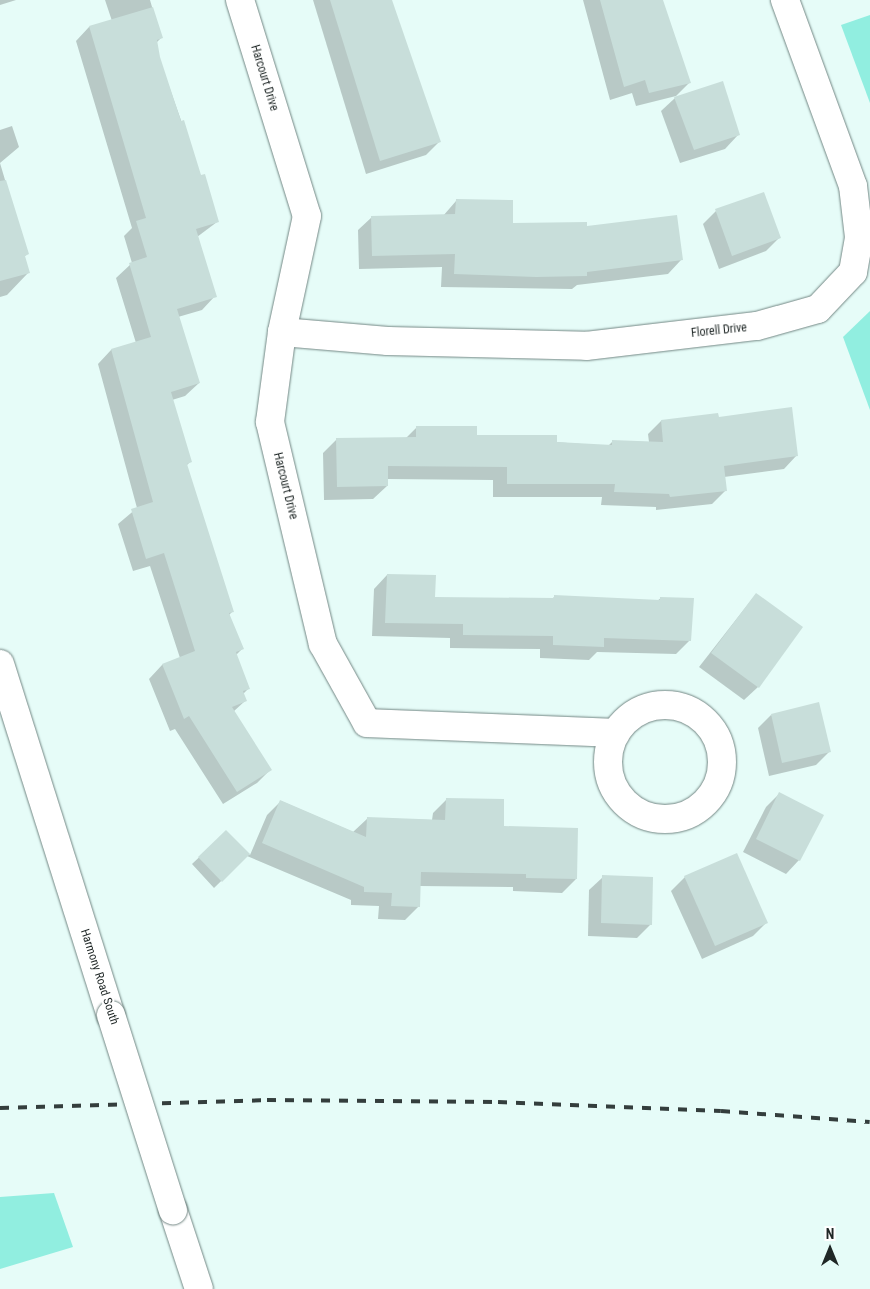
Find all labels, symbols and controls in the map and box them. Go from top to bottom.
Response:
street label: Harcourt Drive [247,43,281,113]
street label: Florell Drive [690,321,748,341]
street label: Harcourt Drive [270,451,300,521]
street label: Harmony Road South [77,927,121,1027]
north arrow [805,1224,855,1274]
text: N [826,1226,834,1242]

